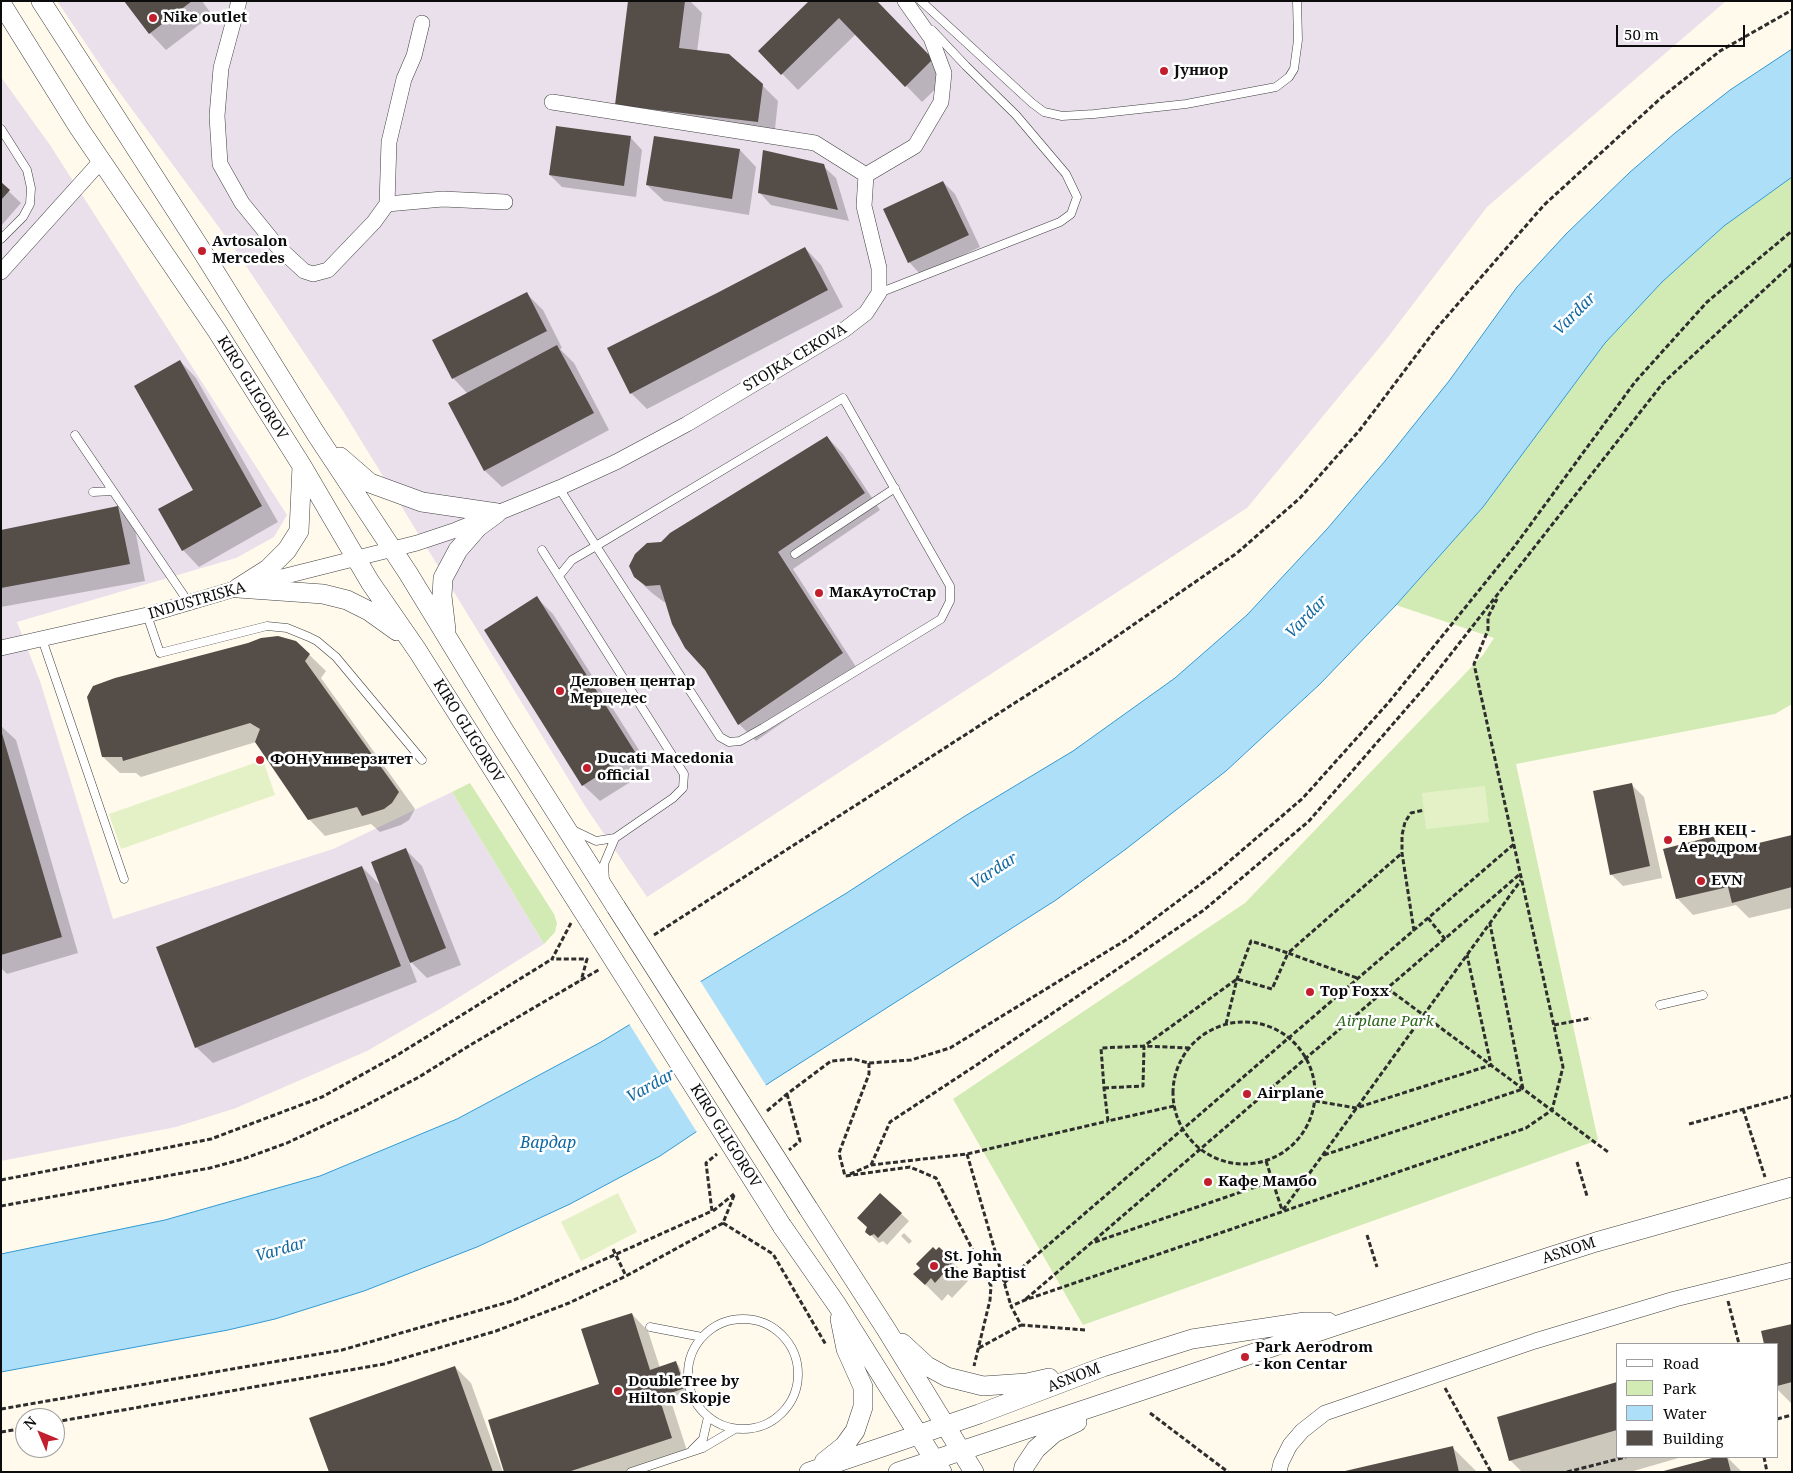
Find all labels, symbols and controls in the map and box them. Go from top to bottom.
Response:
place label: Nike outlet [163,9,247,27]
marker: Nike outlet [147,12,159,24]
scale bar [1618,15,1747,47]
text: 50 m [1624,24,1659,44]
place label: Јуниор [1174,62,1228,80]
marker: Јуниор [1158,65,1170,77]
place label: Avtosalon Mercedes [212,233,287,268]
marker: Avtosalon Mercedes [196,245,208,257]
water label: Vardar [1550,289,1600,339]
street label: STOJKA CEKOVA [740,320,850,396]
street label: KIRO GLIGOROV [213,333,291,443]
street label: INDUSTRISKA [146,579,248,623]
place label: МакАутоСтар [829,584,936,602]
marker: МакАутоСтар [813,587,825,599]
water label: Vardar [1282,592,1332,642]
place label: Деловен центар Мерцедес [570,673,695,708]
street label: KIRO GLIGOROV [429,676,507,786]
marker: Деловен центар Мерцедес [554,685,566,697]
place label: Ducati Macedonia official [597,750,734,785]
place label: ФОН Универзитет [270,751,413,769]
marker: ФОН Универзитет [254,754,266,766]
marker: Ducati Macedonia official [581,762,593,774]
place label: ЕВН КЕЦ - Аеродром [1678,822,1757,857]
marker: ЕВН КЕЦ - Аеродром [1662,834,1674,846]
water label: Vardar [967,849,1021,893]
place label: EVN [1711,872,1743,890]
marker: EVN [1695,875,1707,887]
place label: Top Foxx [1320,983,1389,1001]
marker: Top Foxx [1304,986,1316,998]
park label: Airplane Park [1336,1013,1434,1031]
water label: Vardar [623,1065,679,1107]
street label: KIRO GLIGOROV [686,1081,764,1191]
place label: Airplane [1257,1085,1324,1103]
marker: Airplane [1241,1088,1253,1100]
water label: Вардар [520,1133,576,1153]
place label: Кафе Мамбо [1218,1173,1317,1191]
marker: Кафе Мамбо [1202,1176,1214,1188]
water label: Vardar [253,1234,309,1266]
street label: ASNOM [1540,1234,1598,1268]
place label: St. John the Baptist [944,1248,1026,1283]
marker: St. John the Baptist [928,1260,940,1272]
place label: Park Aerodrom - kon Centar [1255,1339,1373,1374]
legend [1616,1343,1778,1458]
marker: Park Aerodrom - kon Centar [1239,1351,1251,1363]
text: Road [1663,1353,1699,1373]
street label: ASNOM [1045,1360,1103,1396]
place label: DoubleTree by Hilton Skopje [628,1373,739,1408]
text: Park [1663,1378,1696,1398]
marker: DoubleTree by Hilton Skopje [612,1385,624,1397]
text: Water [1663,1403,1706,1423]
north arrow [15,1408,65,1458]
text: N [19,1412,40,1433]
text: Building [1663,1428,1724,1448]

